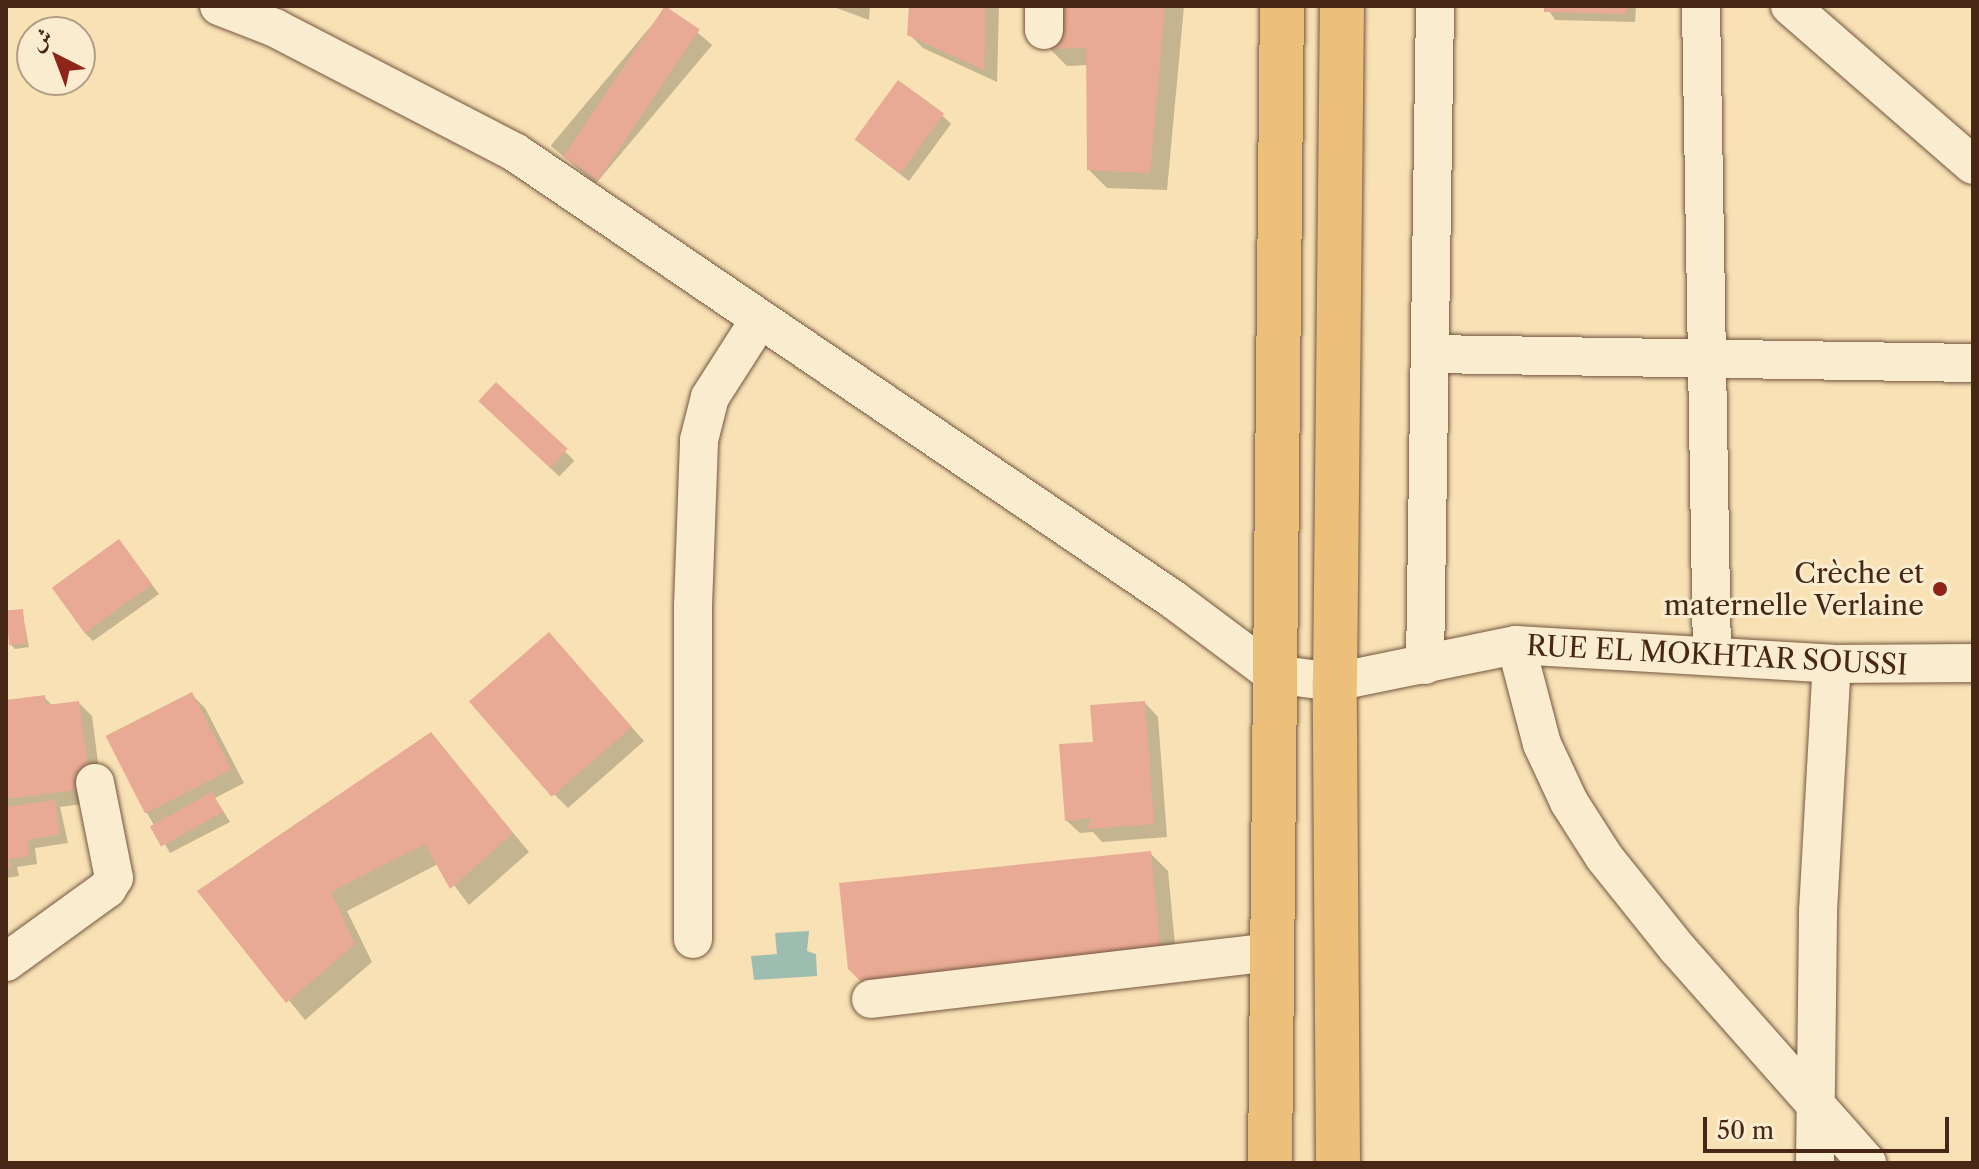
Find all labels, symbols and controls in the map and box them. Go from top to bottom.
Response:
north arrow [16,16,96,96]
text: ش [24,22,58,57]
place label: Crèche et maternelle Verlaine [1663,556,1924,622]
marker: Crèche et maternelle Verlaine [1931,580,1949,598]
street label: RUE EL MOKHTAR SOUSSI [1525,628,1909,682]
scale bar [1707,1101,1953,1151]
text: 50 m [1717,1116,1774,1145]

